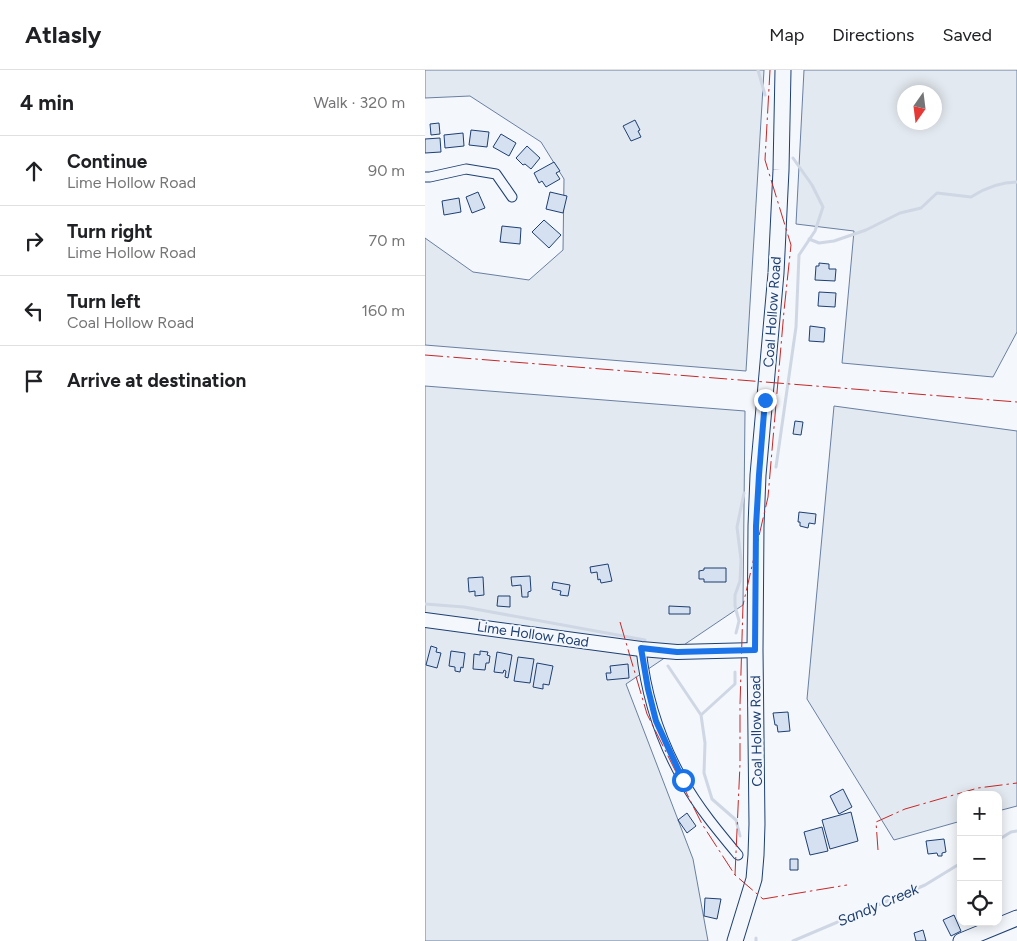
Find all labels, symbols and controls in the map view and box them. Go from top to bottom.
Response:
text: Atlasly [25,20,101,49]
text: Map [769,24,804,46]
text: Directions [832,24,914,46]
text: Saved [942,24,992,46]
north arrow [897,85,942,130]
text: 4 min [20,90,74,115]
text: Walk · 320 m [313,93,405,112]
text: Continue [67,150,147,173]
icon: ahead [20,157,48,185]
text: 90 m [368,161,405,180]
text: Lime Hollow Road [67,173,196,192]
text: Turn right [67,220,153,243]
icon: right [20,227,48,255]
text: 70 m [369,231,405,250]
text: Lime Hollow Road [67,243,196,262]
street label: Coal Hollow Road [760,256,785,368]
text: Turn left [67,290,141,313]
icon: left [20,297,48,325]
text: 160 m [362,301,405,320]
text: Coal Hollow Road [67,313,194,332]
icon: arrive [20,367,48,395]
text: Arrive at destination [67,369,246,392]
route end [754,389,777,412]
street label: Lime Hollow Road [476,618,590,651]
street label: Coal Hollow Road [747,675,766,787]
route start [672,769,695,792]
map controls [957,791,1002,926]
button: + [957,791,1002,836]
button: − [957,836,1002,881]
water label: Sandy Creek [835,880,922,930]
button: locate [957,881,1002,926]

